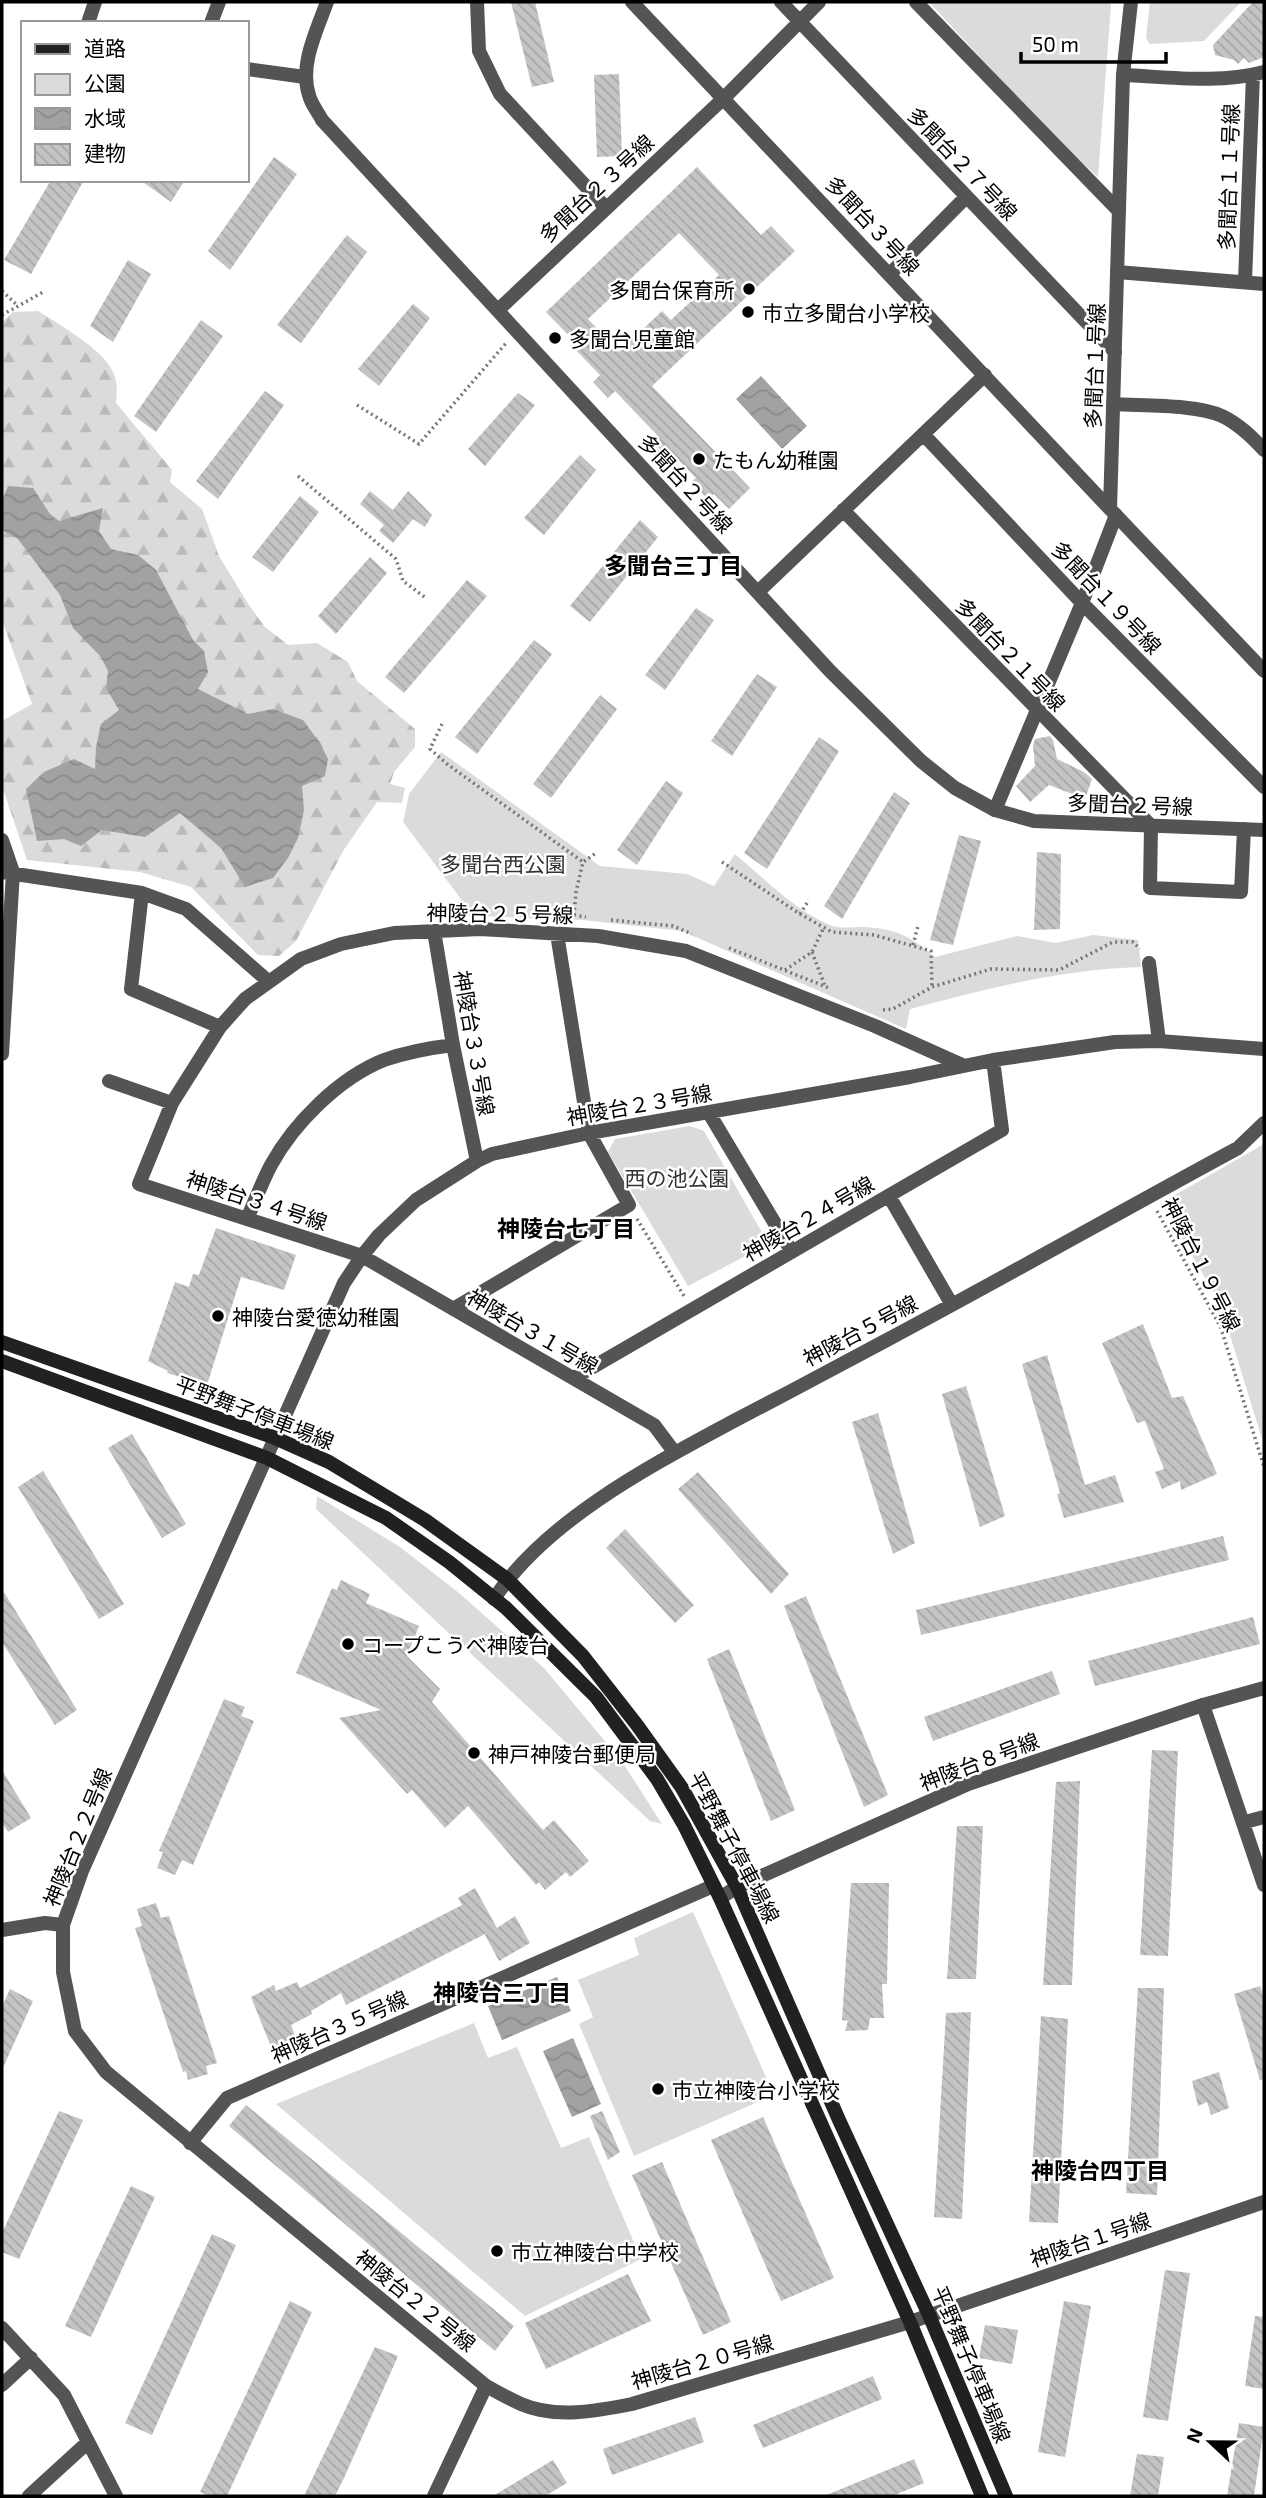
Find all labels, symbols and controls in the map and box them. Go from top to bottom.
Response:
legend [21,21,248,182]
scale bar [1021,21,1166,65]
text: 50 m [1032,31,1079,56]
text: 道路 [84,35,126,60]
text: 公園 [84,70,126,95]
street label: 多聞台２７号線 [903,101,1023,225]
street label: 多聞台１１号線 [1213,103,1243,251]
text: 水域 [84,105,126,130]
street label: 多聞台２３号線 [534,129,658,247]
text: 建物 [84,140,126,165]
street label: 多聞台３号線 [821,170,925,280]
place label: 多聞台保育所 [609,277,735,302]
marker: 多聞台保育所 [741,281,757,297]
place label: 市立多聞台小学校 [762,300,930,325]
street label: 多聞台１号線 [1079,303,1109,429]
marker: 市立多聞台小学校 [740,304,756,320]
place label: 多聞台児童館 [569,326,695,351]
marker: 多聞台児童館 [547,330,563,346]
street label: 多聞台２号線 [634,428,738,538]
place label: たもん幼稚園 [713,447,839,472]
marker: たもん幼稚園 [691,451,707,467]
street label: 多聞台１９号線 [1047,535,1167,659]
district label: 多聞台三丁目 [604,551,742,579]
street label: 多聞台２１号線 [951,592,1071,716]
street label: 多聞台２号線 [1067,789,1193,819]
park label: 多聞台西公園 [440,851,566,876]
street label: 神陵台２５号線 [426,899,574,927]
street label: 神陵台３３号線 [450,968,500,1118]
street label: 神陵台２３号線 [564,1079,714,1129]
street label: 神陵台３４号線 [183,1165,331,1235]
park label: 西の池公園 [625,1165,730,1190]
street label: 神陵台２４号線 [738,1170,878,1266]
street label: 神陵台１９号線 [1157,1193,1247,1335]
district label: 神陵台七丁目 [497,1214,635,1242]
street label: 神陵台３１号線 [463,1283,603,1379]
street label: 神陵台５号線 [799,1289,921,1371]
place label: 神陵台愛徳幼稚園 [232,1304,400,1329]
marker: 神陵台愛徳幼稚園 [210,1308,226,1324]
street label: 平野舞子停車場線 [172,1370,338,1454]
place label: コープこうべ神陵台 [362,1632,550,1657]
marker: コープこうべ神陵台 [340,1636,356,1652]
street label: 神陵台８号線 [916,1727,1042,1795]
place label: 神戸神陵台郵便局 [488,1741,656,1766]
marker: 神戸神陵台郵便局 [466,1745,482,1761]
street label: 神陵台２２号線 [38,1764,116,1910]
street label: 平野舞子停車場線 [685,1767,785,1927]
district label: 神陵台三丁目 [433,1978,571,2006]
street label: 神陵台３５号線 [267,1985,411,2067]
place label: 市立神陵台小学校 [672,2077,840,2102]
marker: 市立神陵台小学校 [650,2081,666,2097]
district label: 神陵台四丁目 [1031,2156,1169,2184]
street label: 神陵台１号線 [1026,2207,1154,2271]
place label: 市立神陵台中学校 [511,2239,679,2264]
marker: 市立神陵台中学校 [489,2243,505,2259]
street label: 神陵台２２号線 [351,2244,481,2356]
street label: 平野舞子停車場線 [928,2282,1016,2446]
street label: 神陵台２０号線 [628,2329,776,2393]
north arrow [1175,2407,1245,2477]
text: N [1181,2425,1207,2446]

